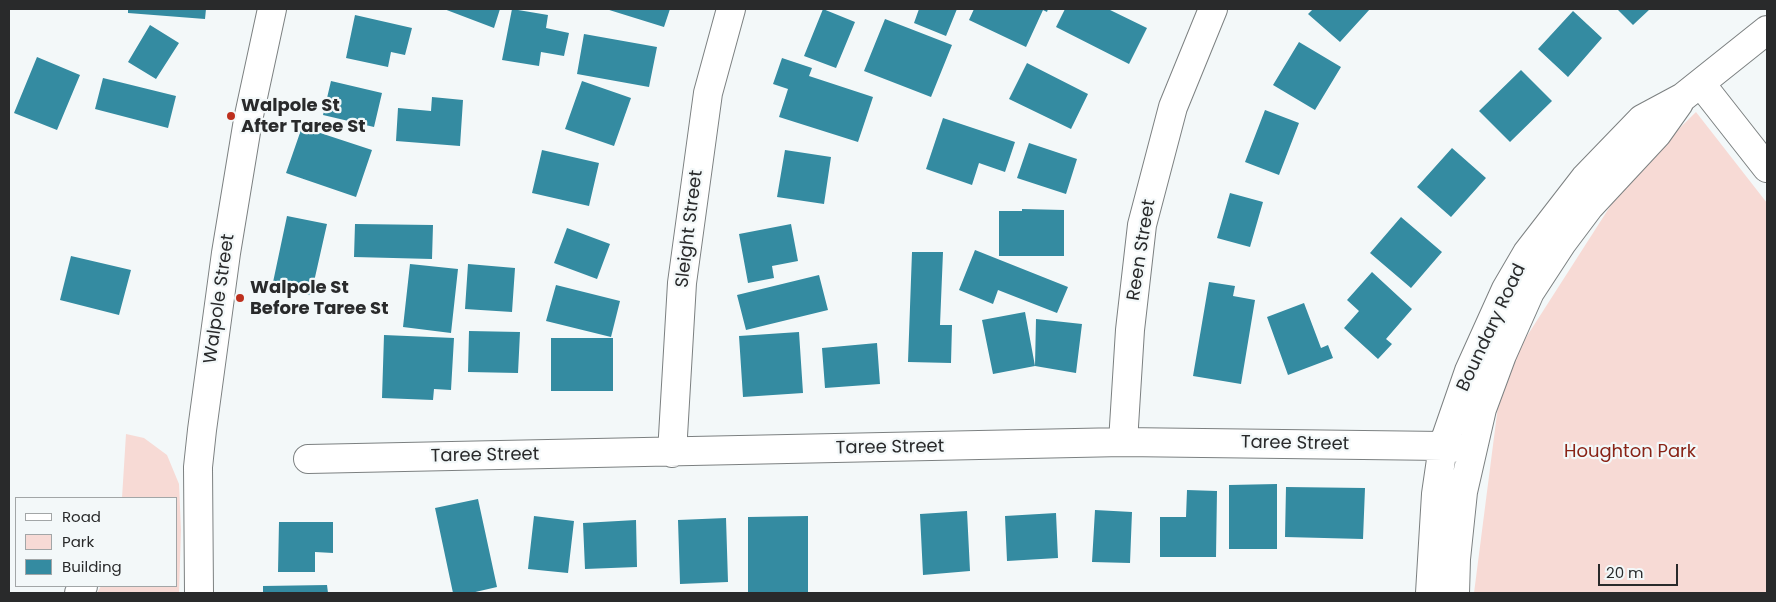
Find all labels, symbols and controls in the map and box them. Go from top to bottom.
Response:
place label: Walpole St After Taree St [241,95,366,138]
marker: Walpole St After Taree St [225,110,237,122]
street label: Sleight Street [672,169,708,289]
street label: Reen Street [1123,198,1161,302]
street label: Walpole Street [200,233,240,365]
street label: Boundary Road [1453,261,1531,395]
place label: Walpole St Before Taree St [250,277,388,320]
marker: Walpole St Before Taree St [234,292,246,304]
street label: Taree Street [1241,432,1349,456]
street label: Taree Street [836,436,944,460]
park label: Houghton Park [1564,441,1696,463]
street label: Taree Street [431,444,539,468]
legend [15,497,178,587]
text: Road [62,506,101,527]
text: Park [62,531,94,552]
scale bar [1601,554,1681,586]
text: Building [62,556,122,577]
text: 20 m [1606,562,1644,583]

